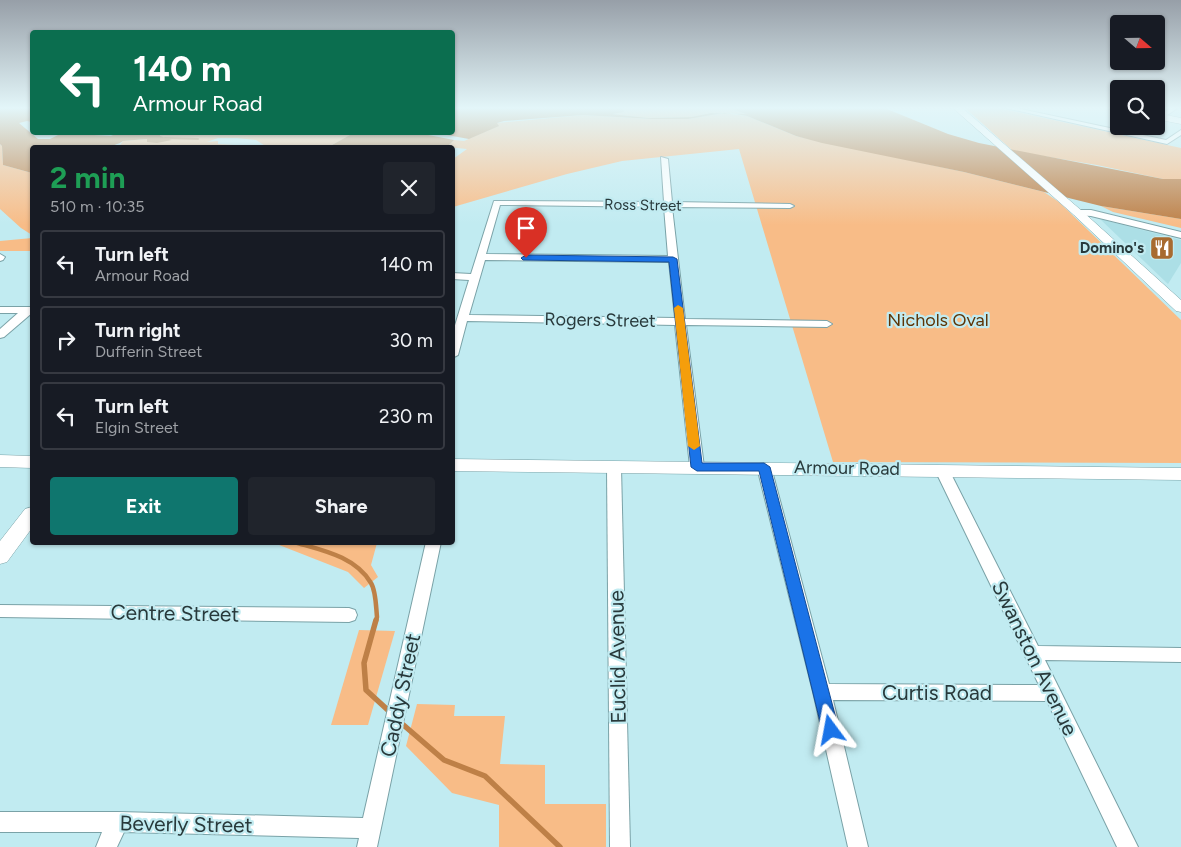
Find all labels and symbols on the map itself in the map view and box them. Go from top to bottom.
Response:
north arrow [1110,15,1165,70]
street label: Ross Street [604,195,682,215]
pin [505,207,547,258]
restaurant icon: Domino's [1149,235,1175,261]
place label: Domino's [1080,239,1144,257]
street label: Rogers Street [544,308,656,332]
park label: Nichols Oval [887,309,989,331]
street label: Armour Road [794,456,900,480]
street label: Swanston Avenue [987,576,1083,740]
street label: Euclid Avenue [603,590,631,724]
street label: Centre Street [110,599,240,627]
street label: Caddy Street [375,631,425,759]
street label: Curtis Road [882,680,992,705]
position arrow [804,703,856,755]
street label: Beverly Street [119,810,253,838]

